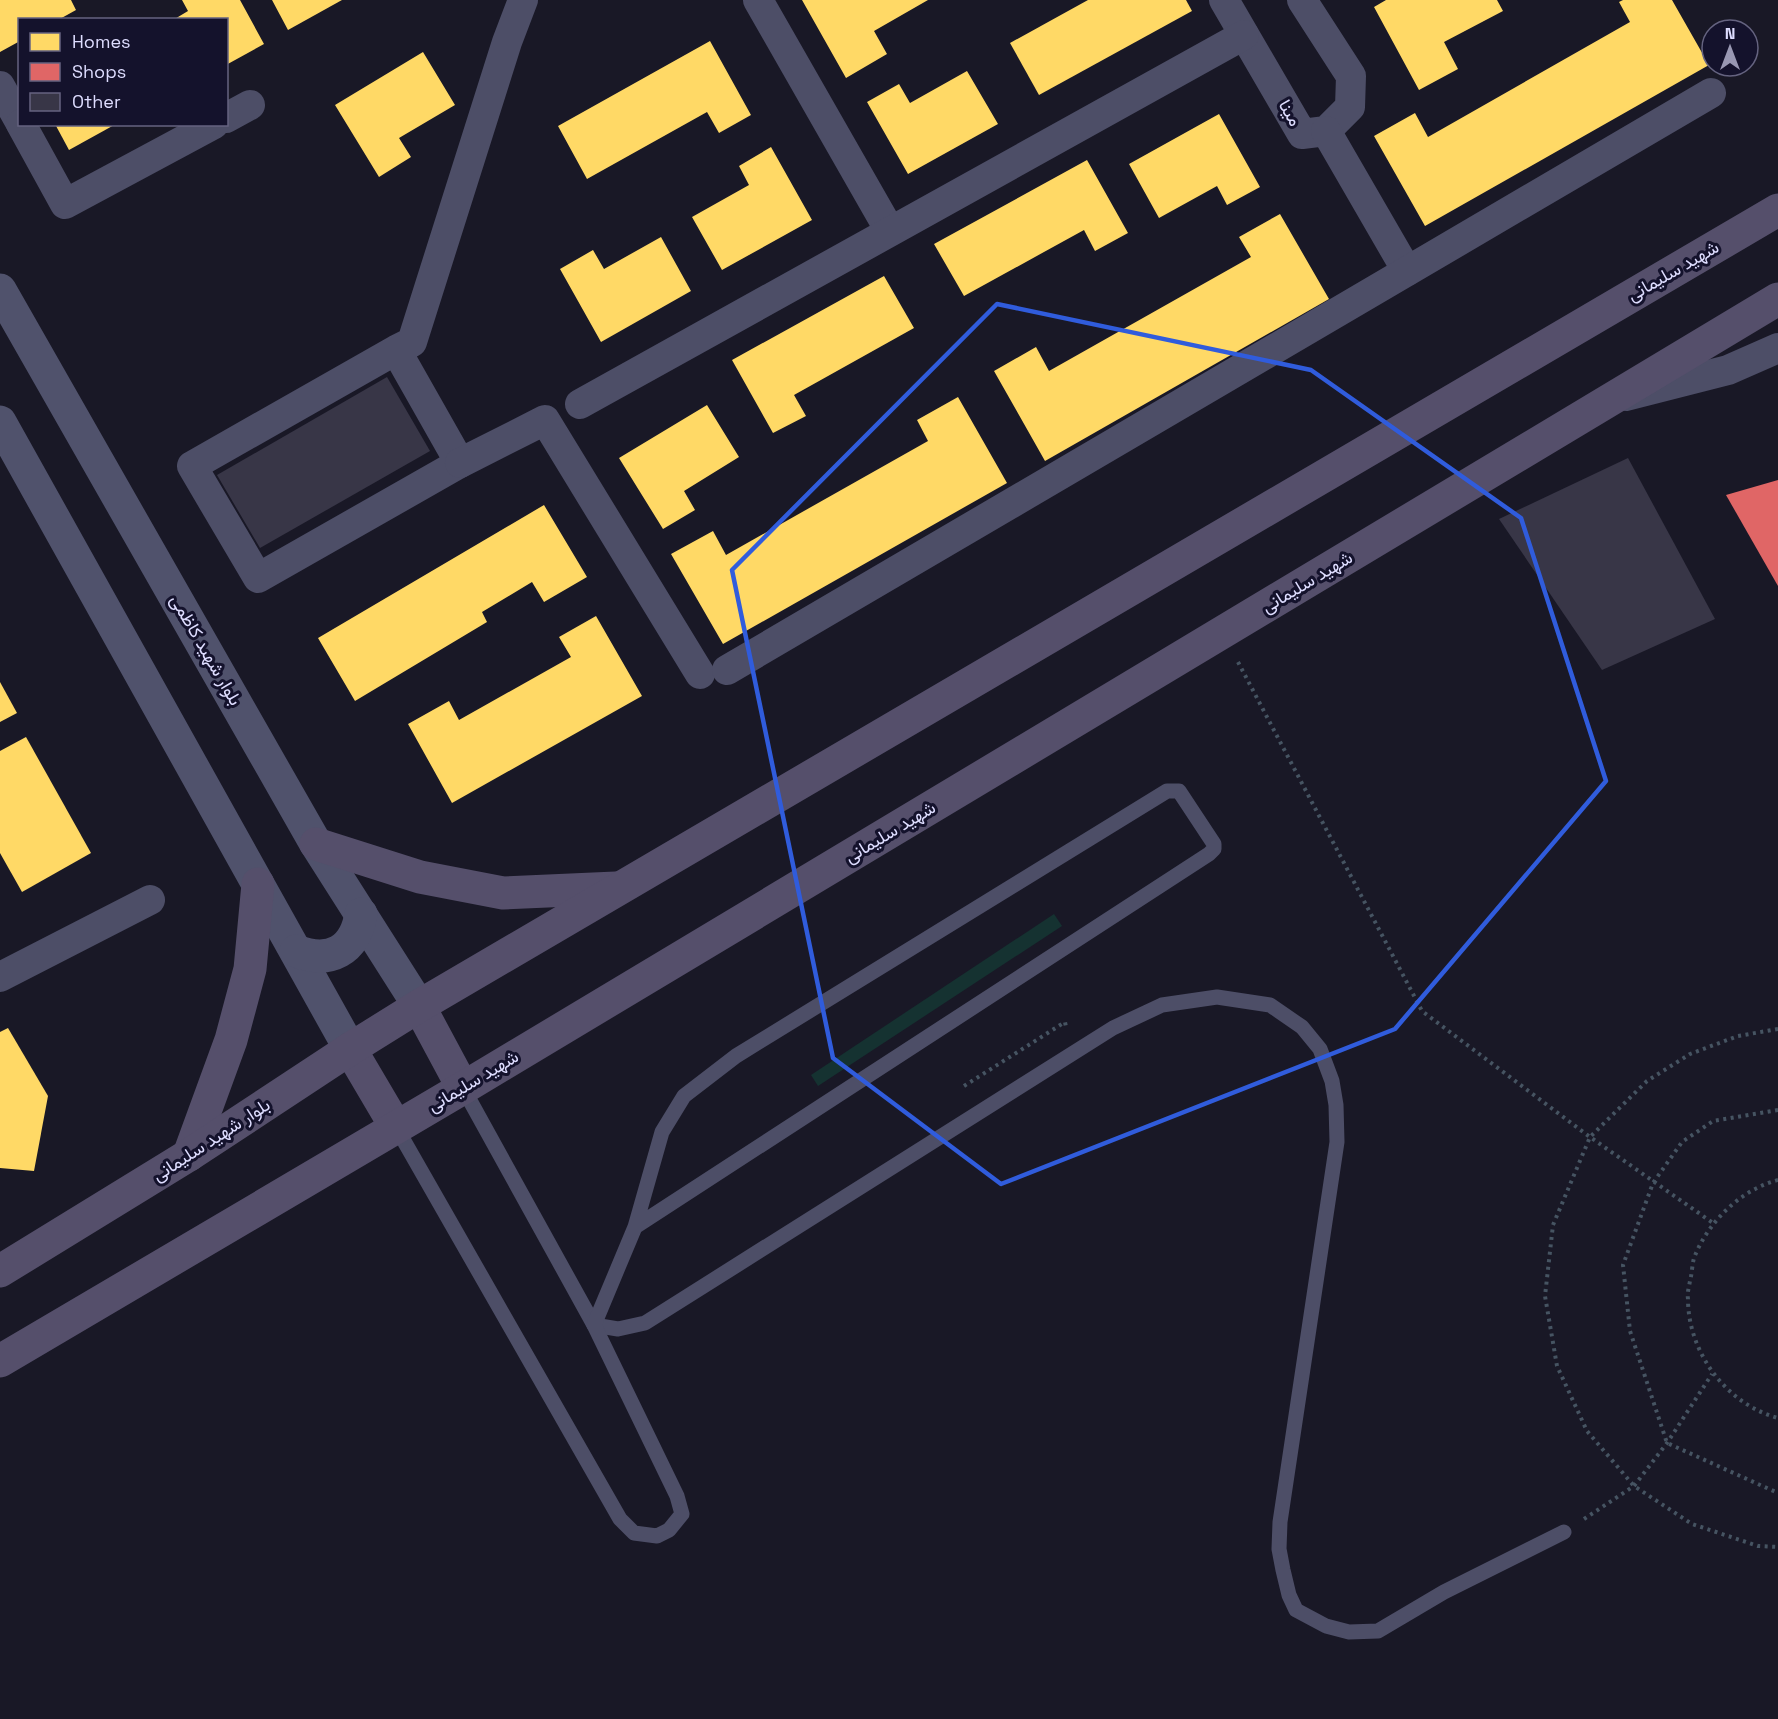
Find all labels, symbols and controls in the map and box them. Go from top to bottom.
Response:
legend [18,18,228,126]
north arrow [1700,18,1760,78]
text: N [1725,23,1735,44]
text: Homes [72,30,131,53]
text: Shops [72,60,126,83]
text: Other [72,90,121,113]
street label: مینا [1274,95,1307,130]
street label: شهید سلیمانی [1623,235,1723,306]
street label: شهید سلیمانی [1257,545,1356,618]
street label: بلوار شهید کاظمی [165,590,248,709]
street label: شهید سلیمانی [840,795,939,868]
street label: شهید سلیمانی [423,1044,522,1117]
street label: بلوار شهید سلیمانی [147,1093,274,1186]

